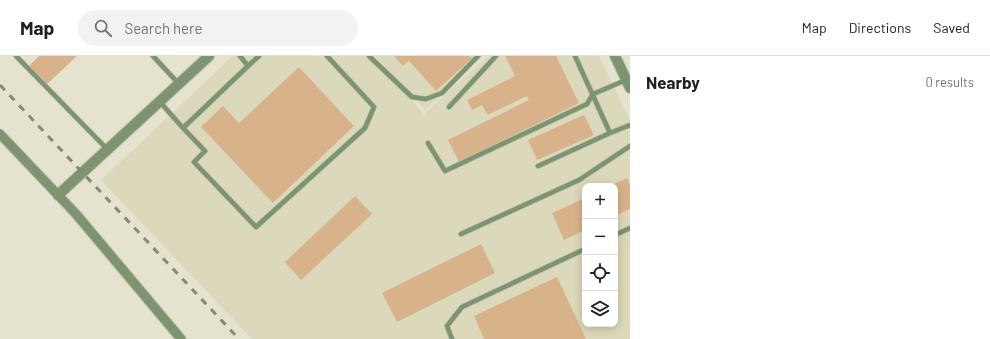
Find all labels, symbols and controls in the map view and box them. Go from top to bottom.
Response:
search box [78,10,358,46]
text: Map [20,16,54,39]
icon: search [92,17,114,39]
text: Search here [124,19,202,37]
text: Map [802,19,827,36]
text: Directions [849,19,911,36]
text: Saved [933,19,970,36]
text: Nearby [646,72,700,92]
text: 0 results [925,74,974,90]
map controls [582,183,618,327]
button: + [582,183,618,219]
button: − [582,219,618,255]
button: locate [582,255,618,291]
button: layers [582,291,618,327]

